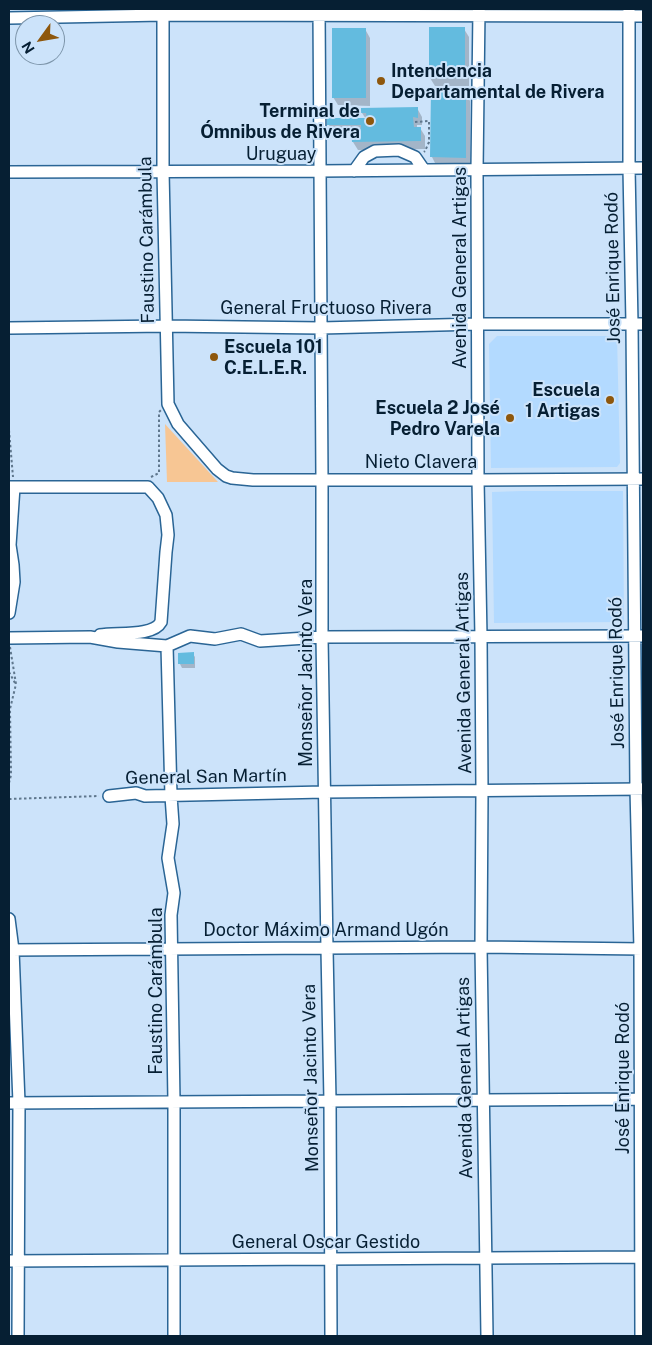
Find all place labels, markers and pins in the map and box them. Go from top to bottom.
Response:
place label: Intendencia Departamental de Rivera [391,60,604,102]
marker: Intendencia Departamental de Rivera [375,75,387,87]
place label: Terminal de Ómnibus de Rivera [200,100,360,142]
marker: Terminal de Ómnibus de Rivera [364,115,376,127]
place label: Escuela 101 C.E.L.E.R. [224,336,323,378]
marker: Escuela 101 C.E.L.E.R. [208,351,220,363]
place label: Escuela 1 Artigas [525,379,600,422]
marker: Escuela 1 Artigas [604,394,616,406]
place label: Escuela 2 José Pedro Varela [375,397,500,439]
marker: Escuela 2 José Pedro Varela [504,412,516,424]

